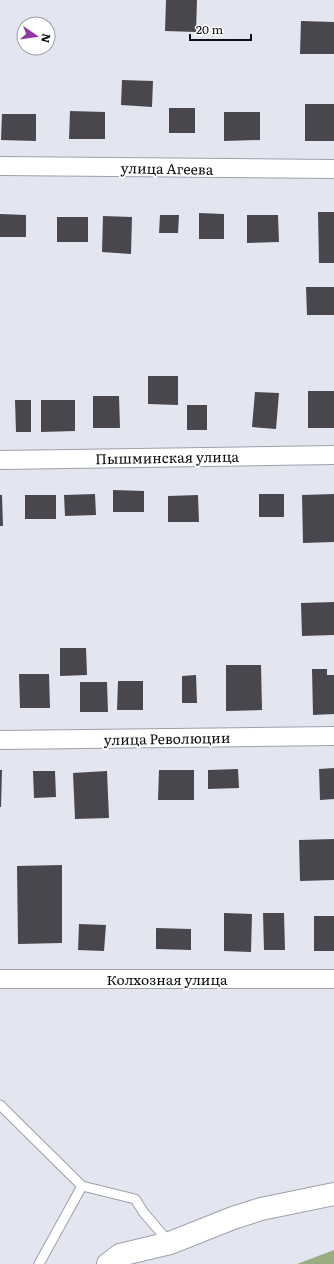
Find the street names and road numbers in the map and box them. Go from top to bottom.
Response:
street label: улица Агеева [120,157,214,179]
street label: Пышминская улица [95,446,239,468]
street label: улица Революции [103,727,231,749]
street label: Колхозная улица [107,969,228,989]

